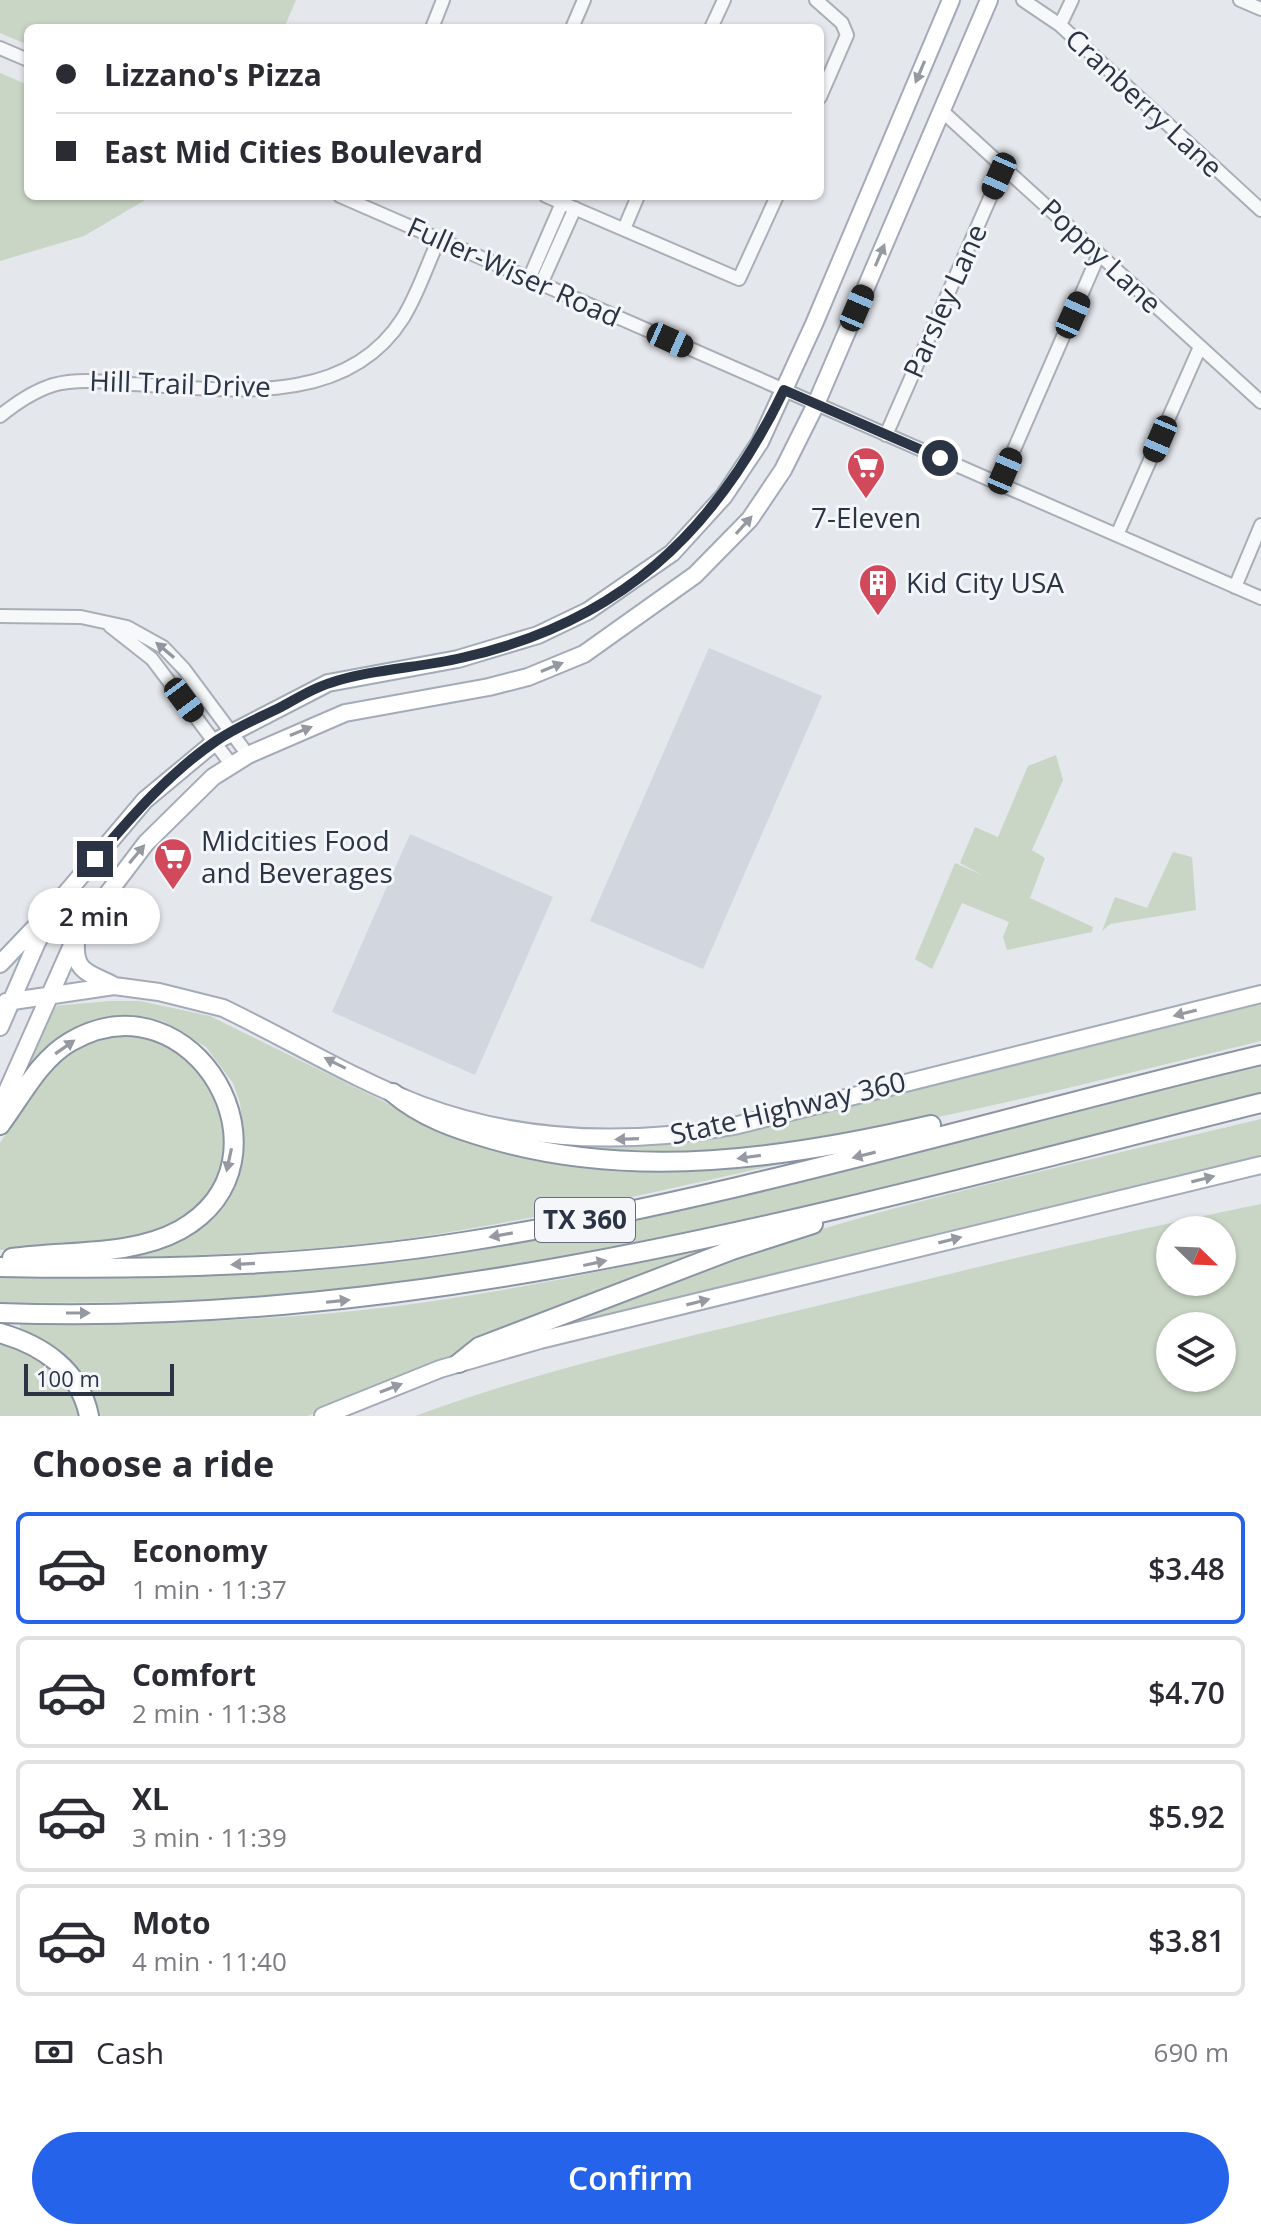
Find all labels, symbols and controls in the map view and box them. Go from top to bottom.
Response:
street label: Cranberry Lane [1058,20,1231,185]
text: Lizzano's Pizza [104,54,322,95]
one-way arrow [914,60,927,84]
text: East Mid Cities Boulevard [104,131,483,172]
car [978,149,1020,203]
street label: Poppy Lane [1033,189,1170,321]
street label: Fuller-Wiser Road [402,207,627,335]
street label: Parsley Lane [893,218,995,383]
one-way arrow [873,243,886,267]
car [837,281,877,335]
car [1052,288,1094,342]
car [643,319,697,361]
street label: Hill Trail Drive [89,361,271,405]
car [1140,412,1180,466]
route start [922,440,958,476]
car [985,444,1025,498]
supermarket icon: 7-Eleven [845,445,887,500]
place label: 7-Eleven [811,498,921,536]
one-way arrow [734,515,752,534]
building icon: Kid City USA [857,562,899,617]
place label: Kid City USA [906,563,1064,601]
one-way arrow [154,642,175,659]
one-way arrow [540,660,564,673]
car [160,674,208,726]
one-way arrow [289,724,313,737]
place label: Midcities Food and Beverages [201,821,393,891]
supermarket icon: Midcities Food and Beverages [152,836,194,891]
route end [77,841,113,877]
one-way arrow [128,844,145,864]
callout: 2 min [29,887,161,943]
text: 2 min [59,898,129,934]
one-way arrow [1173,1007,1198,1019]
one-way arrow [54,1040,75,1055]
one-way arrow [323,1057,346,1070]
street label: State Highway 360 [666,1061,909,1153]
one-way arrow [614,1132,639,1145]
one-way arrow [223,1148,235,1173]
one-way arrow [851,1149,876,1162]
one-way arrow [736,1151,761,1164]
one-way arrow [1191,1172,1216,1184]
road number: TX 360 [535,1198,635,1242]
north arrow [1156,1216,1236,1296]
map controls [1156,1216,1236,1392]
one-way arrow [488,1230,513,1242]
one-way arrow [938,1234,963,1246]
one-way arrow [582,1256,607,1268]
one-way arrow [229,1258,255,1271]
one-way arrow [325,1294,350,1307]
one-way arrow [685,1295,710,1307]
one-way arrow [66,1307,91,1319]
button: layers [1156,1312,1236,1392]
scale bar [24,1360,174,1396]
text: 100 m [36,1363,100,1393]
one-way arrow [379,1381,403,1394]
text: Choose a ride [32,1439,274,1488]
text: Economy [132,1530,268,1571]
icon: car [36,1532,108,1604]
text: $3.48 [1148,1548,1225,1589]
text: 1 min · 11:37 [132,1571,287,1607]
text: Comfort [132,1654,256,1695]
icon: car [36,1656,108,1728]
text: $4.70 [1148,1672,1225,1713]
text: 2 min · 11:38 [132,1695,287,1731]
text: XL [132,1778,169,1819]
icon: car [36,1780,108,1852]
text: $5.92 [1148,1796,1225,1837]
text: 3 min · 11:39 [132,1819,287,1855]
text: Moto [132,1902,210,1943]
icon: car [36,1904,108,1976]
text: $3.81 [1148,1920,1225,1961]
text: 4 min · 11:40 [132,1943,287,1979]
icon: cash [32,2030,76,2074]
text: Cash [96,2032,164,2073]
text: 690 m [1154,2034,1229,2070]
button: Confirm [32,2132,1229,2224]

